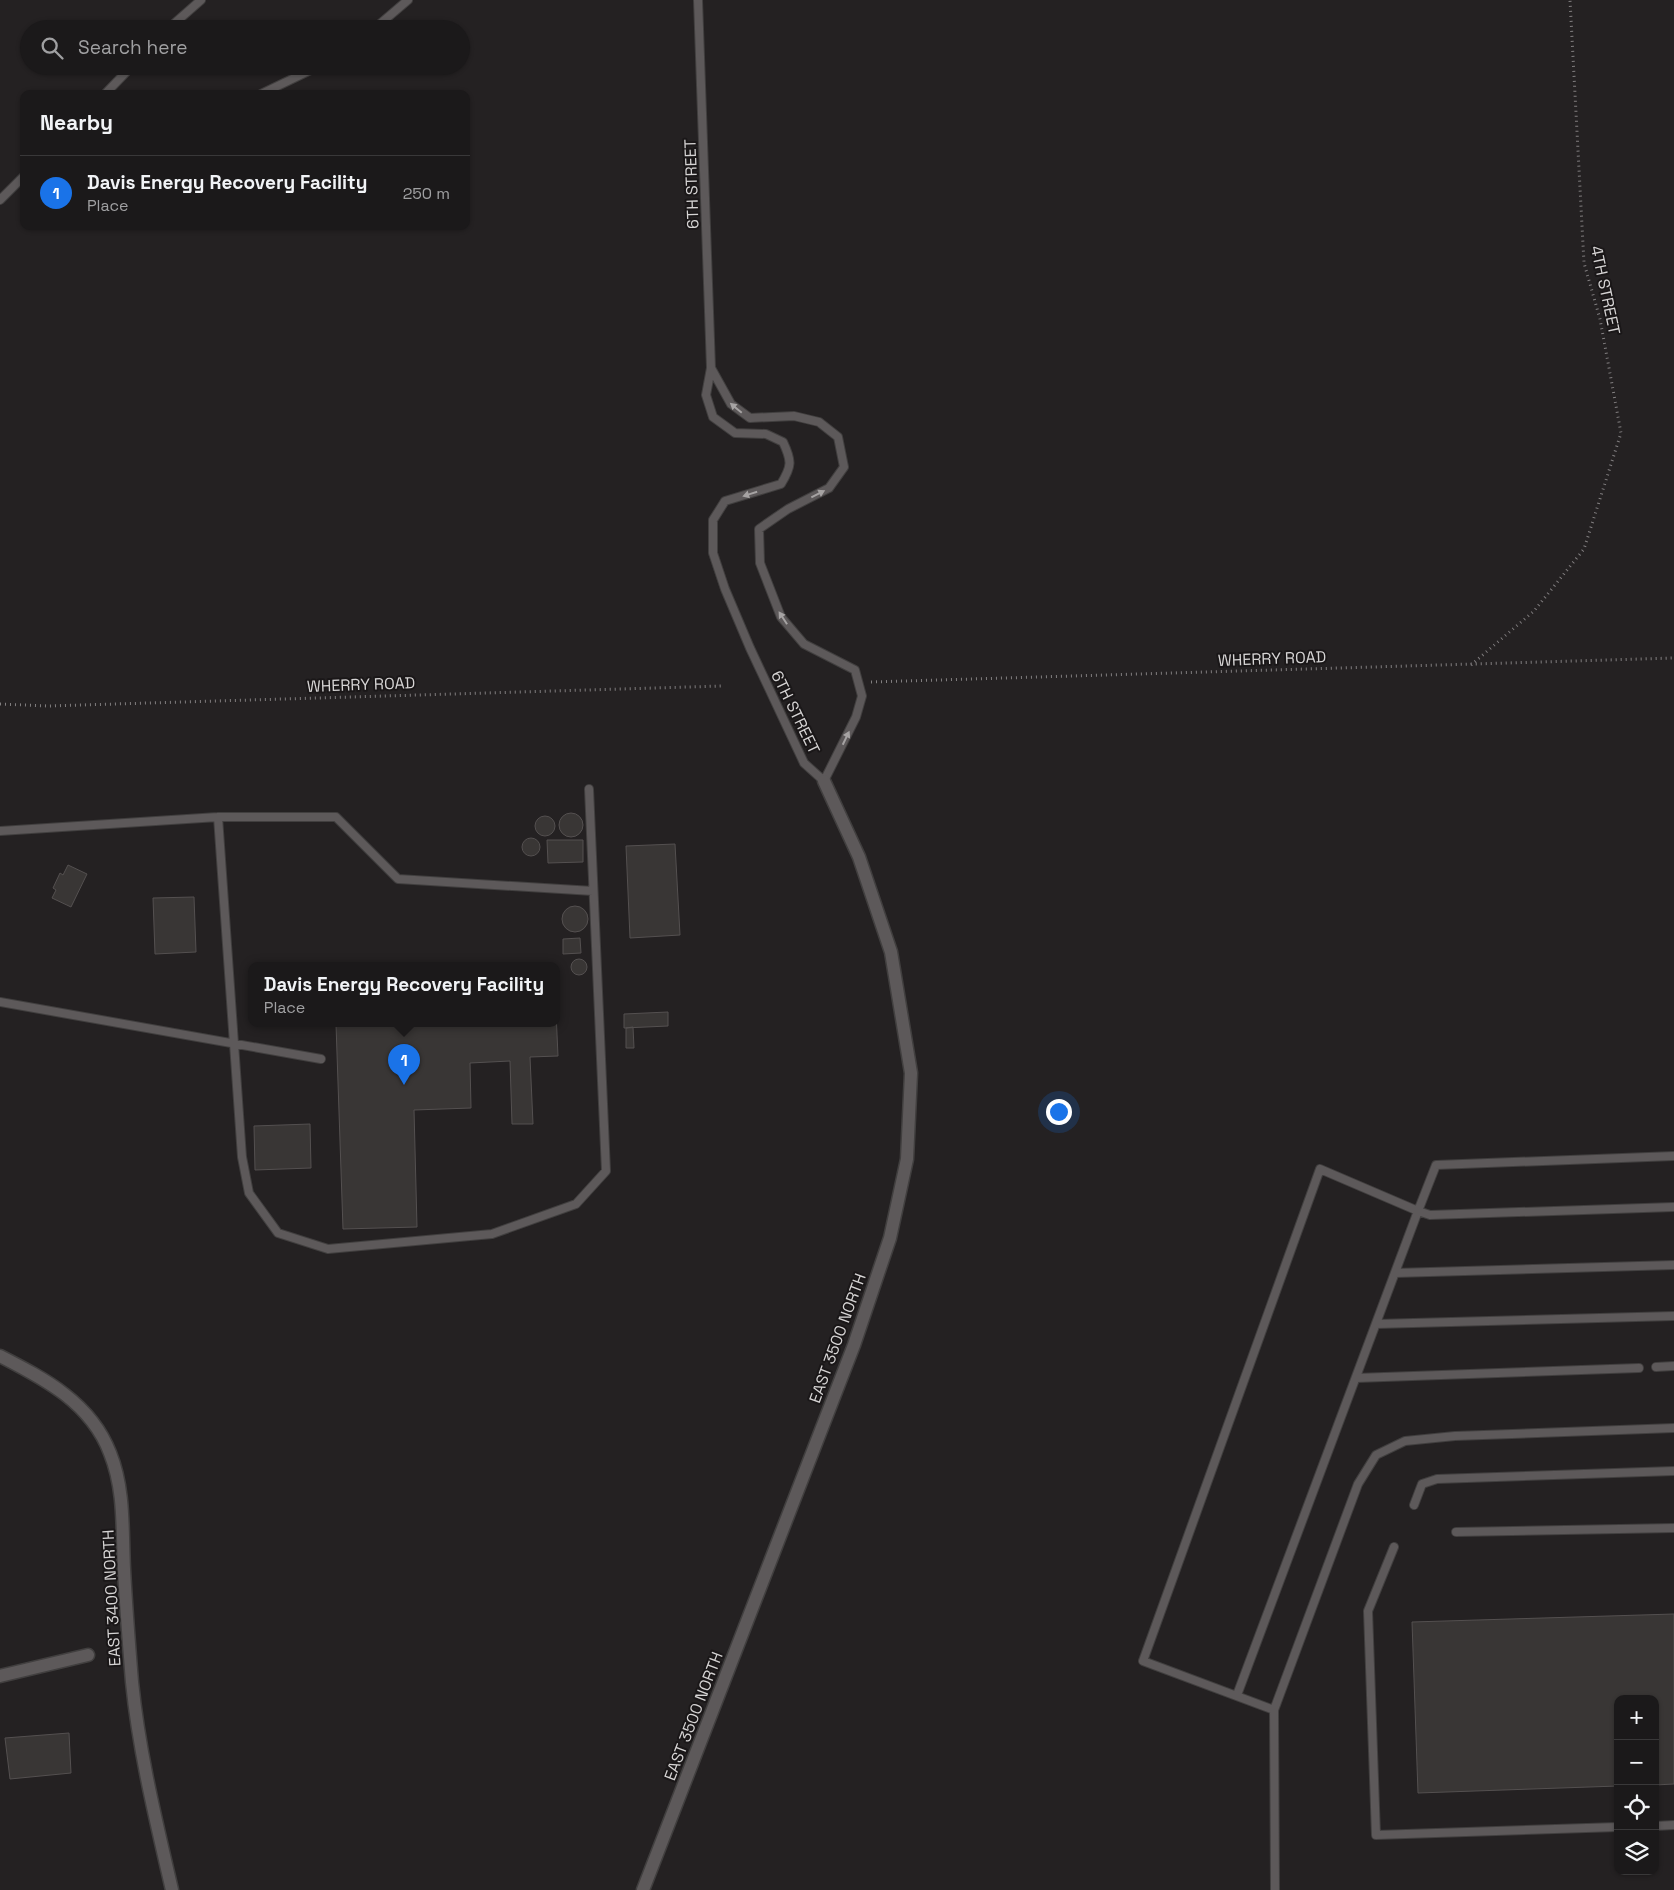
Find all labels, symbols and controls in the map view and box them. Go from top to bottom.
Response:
search box [20,20,470,75]
icon: search [38,34,66,62]
text: Search here [78,35,188,60]
text: Nearby [40,109,113,136]
street label: 6TH STREET [679,139,704,229]
text: Davis Energy Recovery Facility [87,170,367,195]
text: 1 [52,183,60,204]
text: 250 m [403,183,450,204]
text: Place [87,195,129,216]
street label: 4TH STREET [1586,244,1625,336]
one-way arrow [730,402,743,413]
one-way arrow [743,490,758,498]
one-way arrow [811,490,826,498]
one-way arrow [779,611,788,624]
street label: WHERRY ROAD [1217,646,1327,671]
street label: 6TH STREET [766,667,825,757]
street label: WHERRY ROAD [306,672,416,697]
one-way arrow [843,731,851,745]
popup [248,962,560,1027]
text: Davis Energy Recovery Facility [264,972,544,997]
text: Place [264,997,305,1018]
pin: 1 [388,1044,420,1085]
your location [1046,1099,1072,1125]
street label: EAST 3500 NORTH [804,1270,871,1406]
street label: EAST 3400 NORTH [97,1529,126,1667]
street label: EAST 3500 NORTH [659,1649,728,1784]
map controls [1614,1695,1659,1875]
button: + [1614,1695,1659,1740]
button: − [1614,1740,1659,1785]
button: locate [1614,1785,1659,1830]
button: layers [1614,1830,1659,1875]

